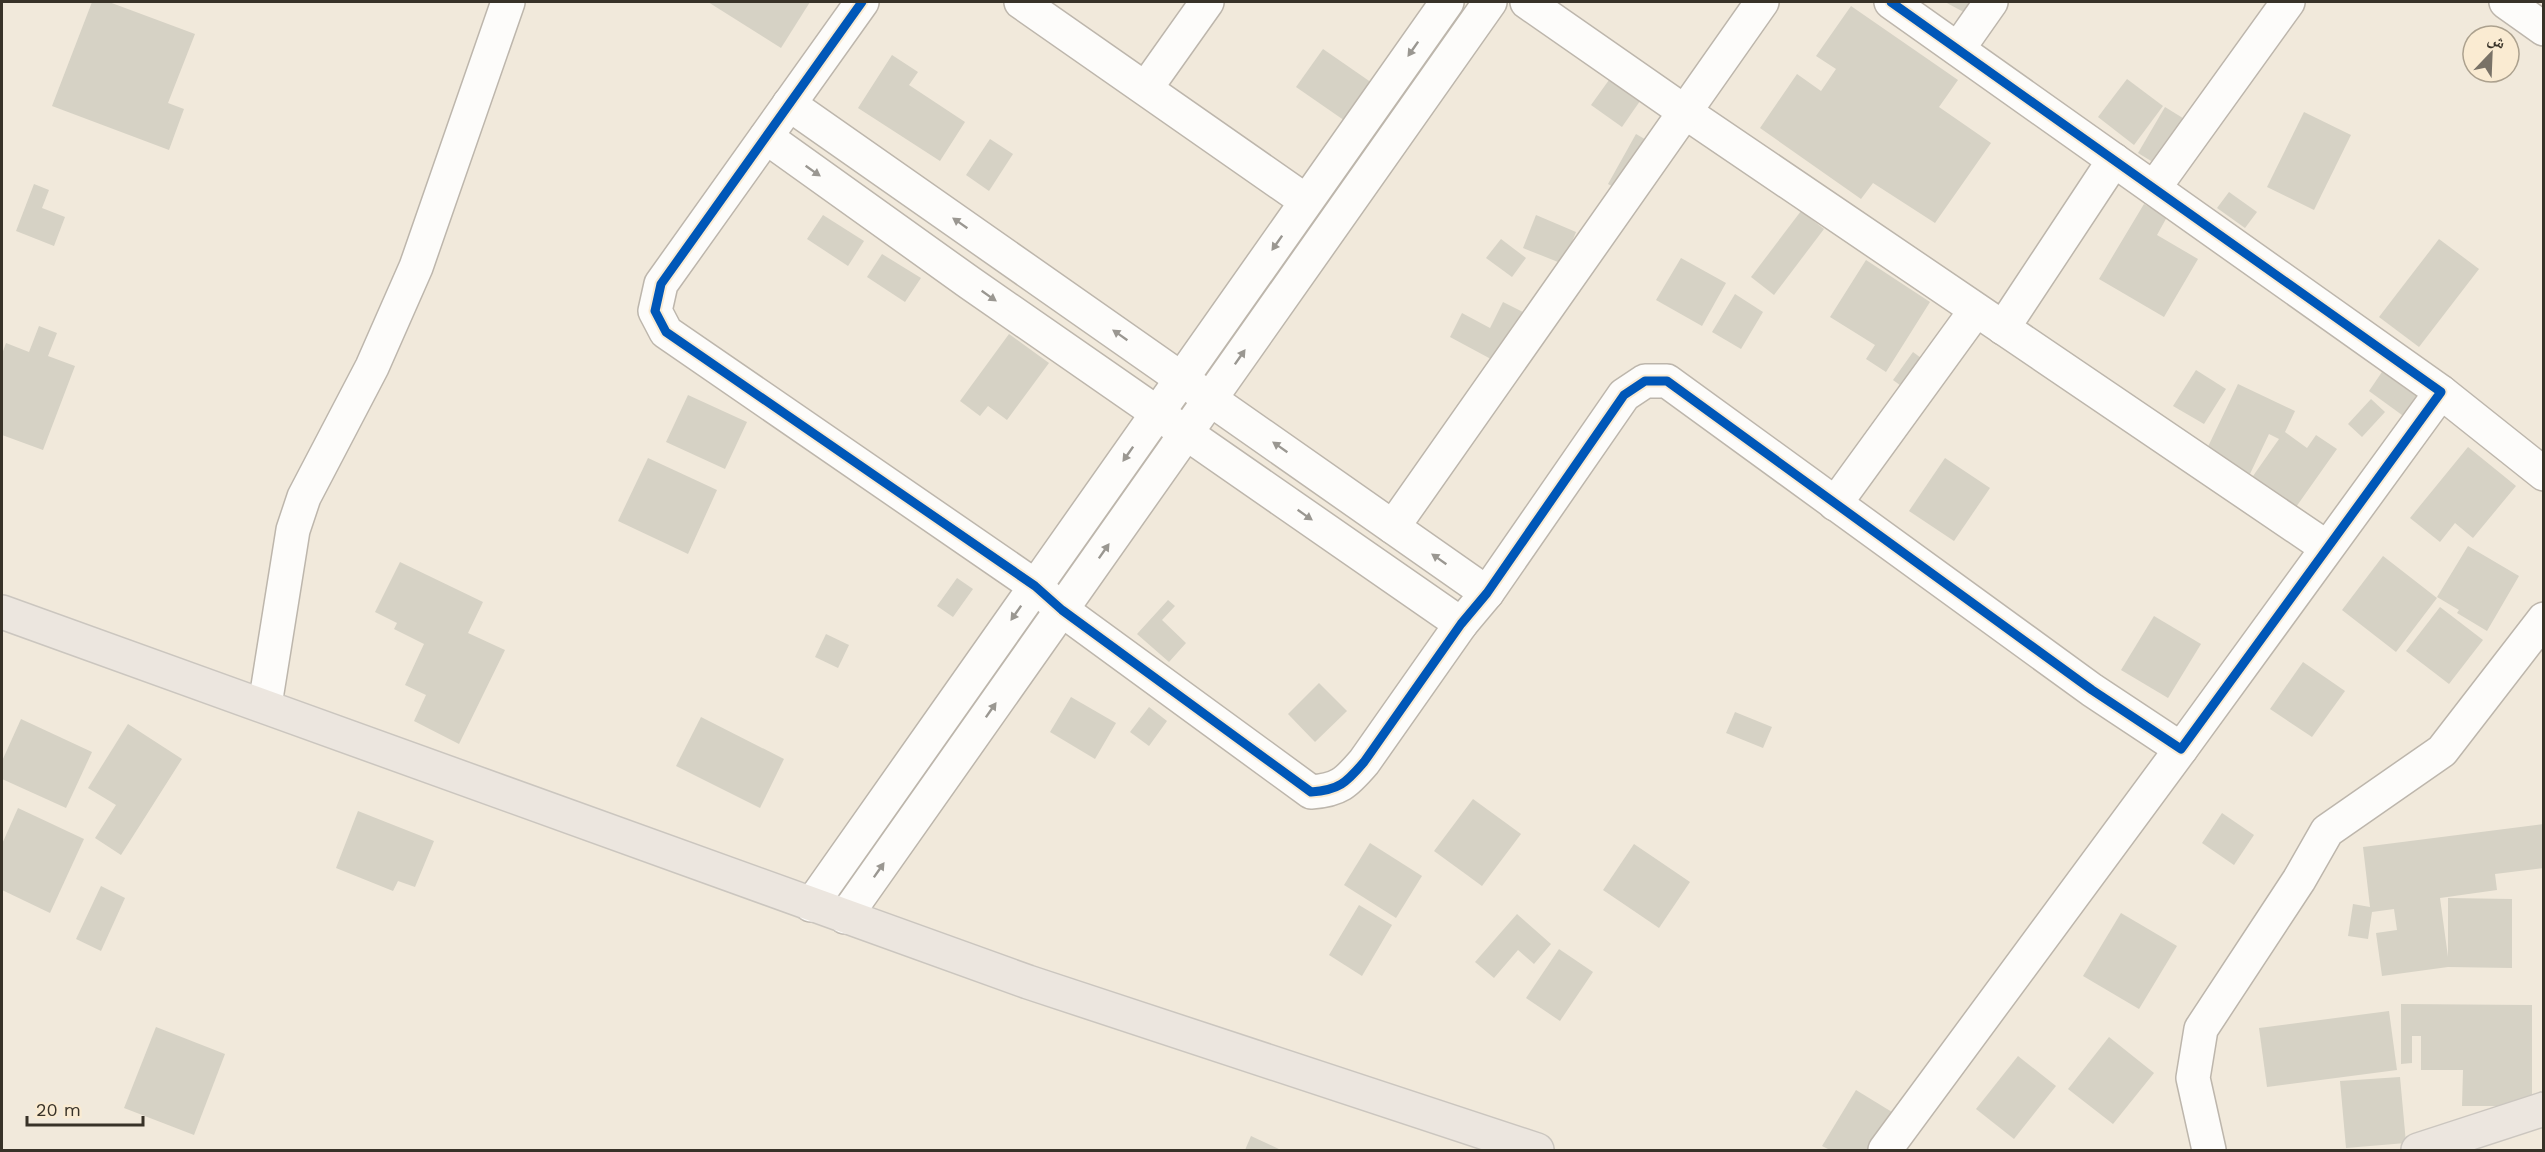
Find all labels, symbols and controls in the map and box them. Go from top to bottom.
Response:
north arrow [2461,24,2521,84]
text: ش [2485,29,2508,53]
one-way arrow [1407,41,1419,57]
one-way arrow [805,165,821,177]
one-way arrow [953,217,969,229]
one-way arrow [1271,235,1283,251]
one-way arrow [981,290,997,302]
one-way arrow [1112,329,1128,341]
one-way arrow [1234,349,1245,365]
one-way arrow [1272,441,1288,453]
one-way arrow [1123,446,1134,462]
one-way arrow [1296,509,1312,521]
one-way arrow [1098,543,1110,559]
one-way arrow [1432,553,1448,565]
one-way arrow [1010,605,1022,621]
one-way arrow [985,703,997,718]
one-way arrow [873,862,885,878]
scale bar [27,1089,142,1127]
text: 20 m [36,1099,81,1120]

